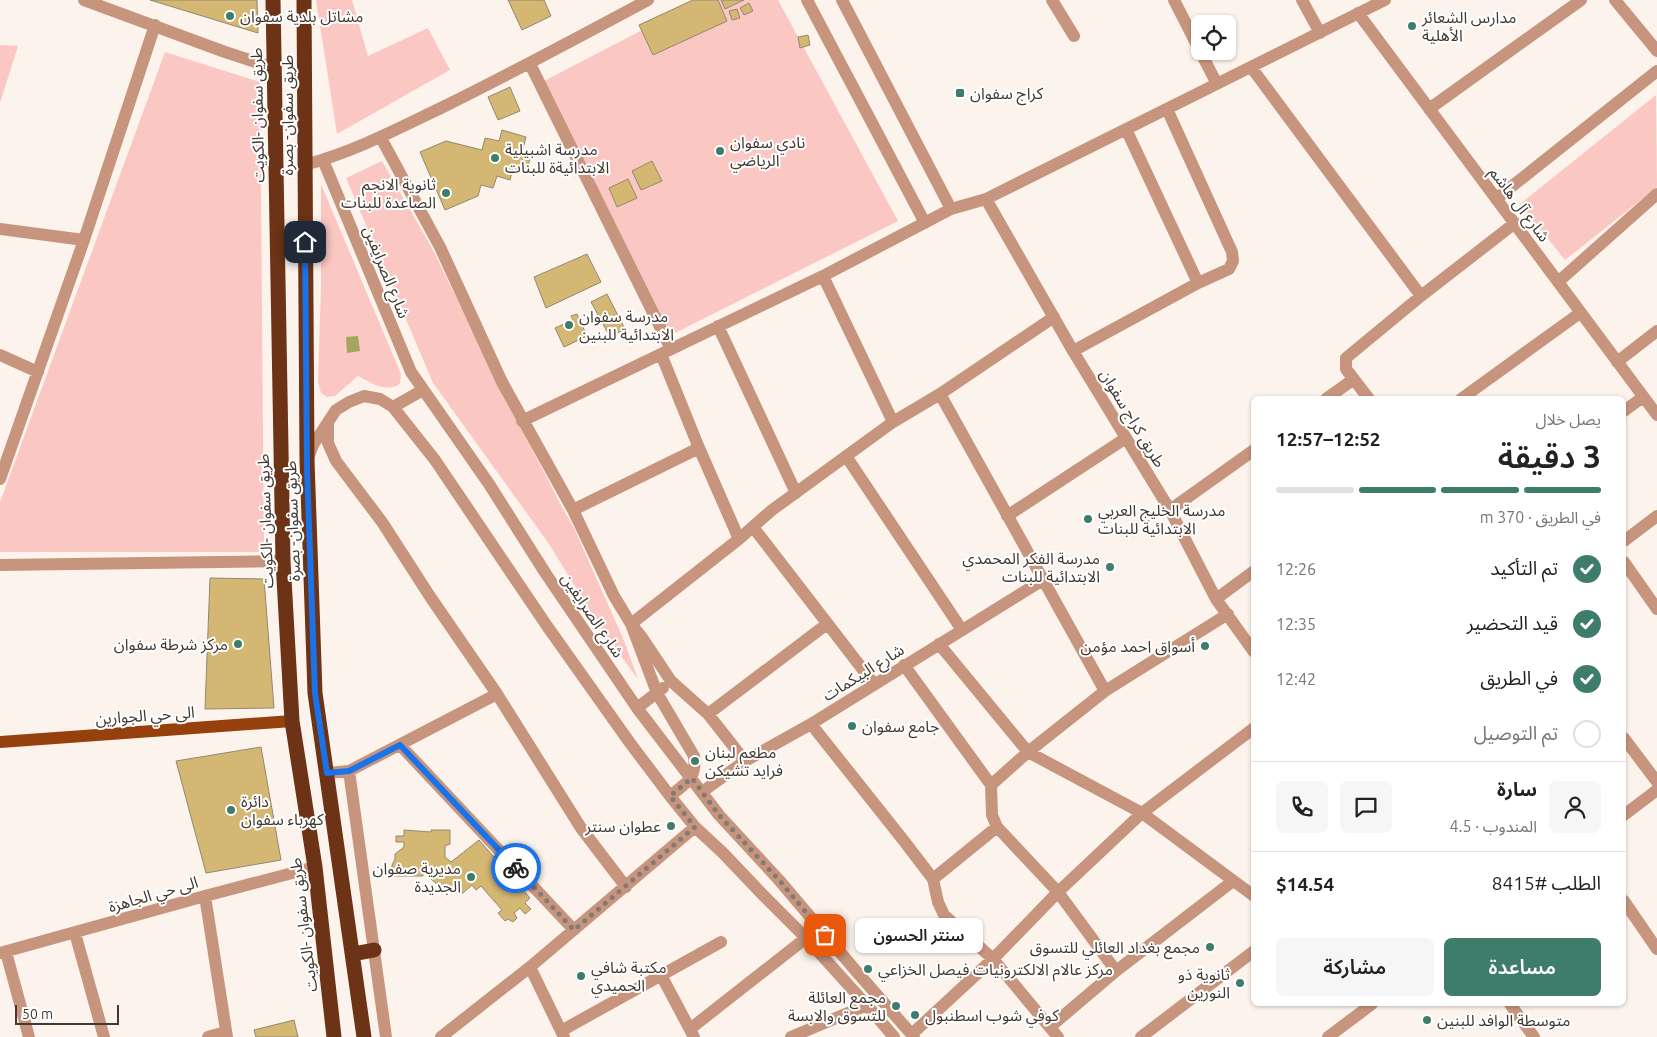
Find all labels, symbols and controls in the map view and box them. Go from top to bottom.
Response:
place label: مشاتل بلدية سفوان [240,7,363,26]
place label: مدارس الشعائر الأهلية [1421,8,1516,44]
marker: مشاتل بلدية سفوان [224,10,236,22]
map controls [1191,15,1236,60]
button: locate [1191,15,1236,60]
marker: مدارس الشعائر الأهلية [1406,20,1418,32]
street label: طريق سفوان -الكويت [247,47,269,183]
street label: طريق سفوان- بصرة [278,54,298,175]
place label: كراج سفوان [970,84,1043,106]
marker: كراج سفوان [954,87,966,99]
place label: نادي سفوان الرياضي [730,133,805,173]
place label: مدرسة اشبيلية الابتدائيةة للبنات [505,140,609,176]
marker: نادي سفوان الرياضي [714,145,726,157]
marker: مدرسة اشبيلية الابتدائيةة للبنات [489,152,501,164]
street label: شارع آل هاشم [1483,163,1554,247]
place label: ثانوية الانجم الصاعدة للبنات [341,175,436,211]
marker: ثانوية الانجم الصاعدة للبنات [440,187,452,199]
pin [284,221,326,263]
street label: شارع الصرايفين [357,223,414,322]
icon: home [291,228,319,256]
place label: مدرسة سفوان الابتدائية للبنين [579,307,674,344]
marker: مدرسة سفوان الابتدائية للبنين [563,319,575,331]
street label: طريق كراج سفوان [1093,366,1169,472]
text: يصل خلال [1536,410,1601,428]
text: 12:52–12:57 [1276,428,1381,450]
text: 3 دقيقة [1498,438,1601,474]
street label: طريق سفوان -الكويت [254,453,278,589]
street label: طريق سفوان- بصرة [281,460,305,582]
place label: مدرسة الخليج العربي الابتدائية للبنات [1098,501,1226,537]
text: في الطريق · 370 m [1480,508,1601,526]
marker: مدرسة الخليج العربي الابتدائية للبنات [1082,513,1094,525]
place label: مدرسة الفكر المحمدي الابتدائية للبنات [962,549,1100,585]
icon: check [1573,555,1601,583]
text: تم التأكيد [1490,557,1558,579]
text: 12:26 [1276,560,1316,578]
marker: مدرسة الفكر المحمدي الابتدائية للبنات [1104,561,1116,573]
street label: شارع الصرايفين [555,569,628,663]
icon: check [1573,610,1601,638]
text: قيد التحضير [1467,612,1558,634]
text: 12:35 [1276,615,1316,633]
place label: مركز شرطة سفوان [114,635,228,654]
place label: أسواق احمد مؤمن [1081,637,1195,656]
marker: مركز شرطة سفوان [232,638,244,650]
street label: شارع البيكمات [819,640,909,707]
marker: أسواق احمد مؤمن [1199,640,1211,652]
icon: check [1573,665,1601,693]
text: في الطريق [1480,667,1558,689]
text: 12:42 [1276,670,1316,688]
street label: الى حي الجوارين [95,703,196,731]
place label: جامع سفوان [862,717,939,739]
marker: جامع سفوان [846,720,858,732]
text: تم التوصيل [1474,722,1558,744]
place label: مطعم لبنان فرايد تشيكن [705,743,783,780]
marker: مطعم لبنان فرايد تشيكن [689,755,701,767]
text: سارة [1497,778,1537,800]
button: phone [1276,781,1328,833]
button: chat [1340,781,1392,833]
button: person [1549,781,1601,833]
place label: دائرة كهرباء سفوان [241,792,324,829]
marker: دائرة كهرباء سفوان [225,804,237,816]
place label: عطوان سنتر [584,817,661,836]
text: المندوب · 4.5 [1449,817,1537,835]
marker: عطوان سنتر [665,820,677,832]
courier [491,843,541,893]
icon: bike [502,854,530,882]
street label: طريق سفوان -الكويت [286,856,322,993]
place label: مديرية صفوان الجديدة [373,859,461,895]
marker: مديرية صفوان الجديدة [465,871,477,883]
text: الطلب #8415 [1492,872,1601,894]
street label: الى حي الجاهزة [106,873,201,919]
text: $14.54 [1276,873,1334,895]
pin [804,914,846,956]
callout: سنتر الحسون [855,918,982,952]
icon: bag [811,921,839,949]
text: سنتر الحسون [873,926,965,944]
place label: مجمع بغداد العائلي للتسوق [1030,938,1200,960]
button: مشاركة [1276,938,1434,996]
button: مساعدة [1444,938,1601,996]
marker: مجمع بغداد العائلي للتسوق [1204,941,1216,953]
place label: مكتبة شافي الحميدي [591,958,667,998]
place label: مركز عالام الالكترونيات فيصل الخزاعي [878,960,1113,982]
marker: مركز عالام الالكترونيات فيصل الخزاعي [862,963,874,975]
place label: ثانوية ذو النورين [1178,965,1230,1002]
marker: مكتبة شافي الحميدي [575,970,587,982]
marker: ثانوية ذو النورين [1234,977,1246,989]
place label: مجمع العائلة للتسوق والابسة [788,988,886,1025]
marker: مجمع العائلة للتسوق والابسة [890,1000,902,1012]
scale bar [15,1002,119,1025]
text: 50 m [22,1006,53,1022]
place label: كوفي شوب اسطنبول [925,1006,1059,1028]
marker: كوفي شوب اسطنبول [909,1009,921,1021]
place label: متوسطة الوافد للبنين [1437,1011,1571,1030]
marker: متوسطة الوافد للبنين [1421,1014,1433,1026]

